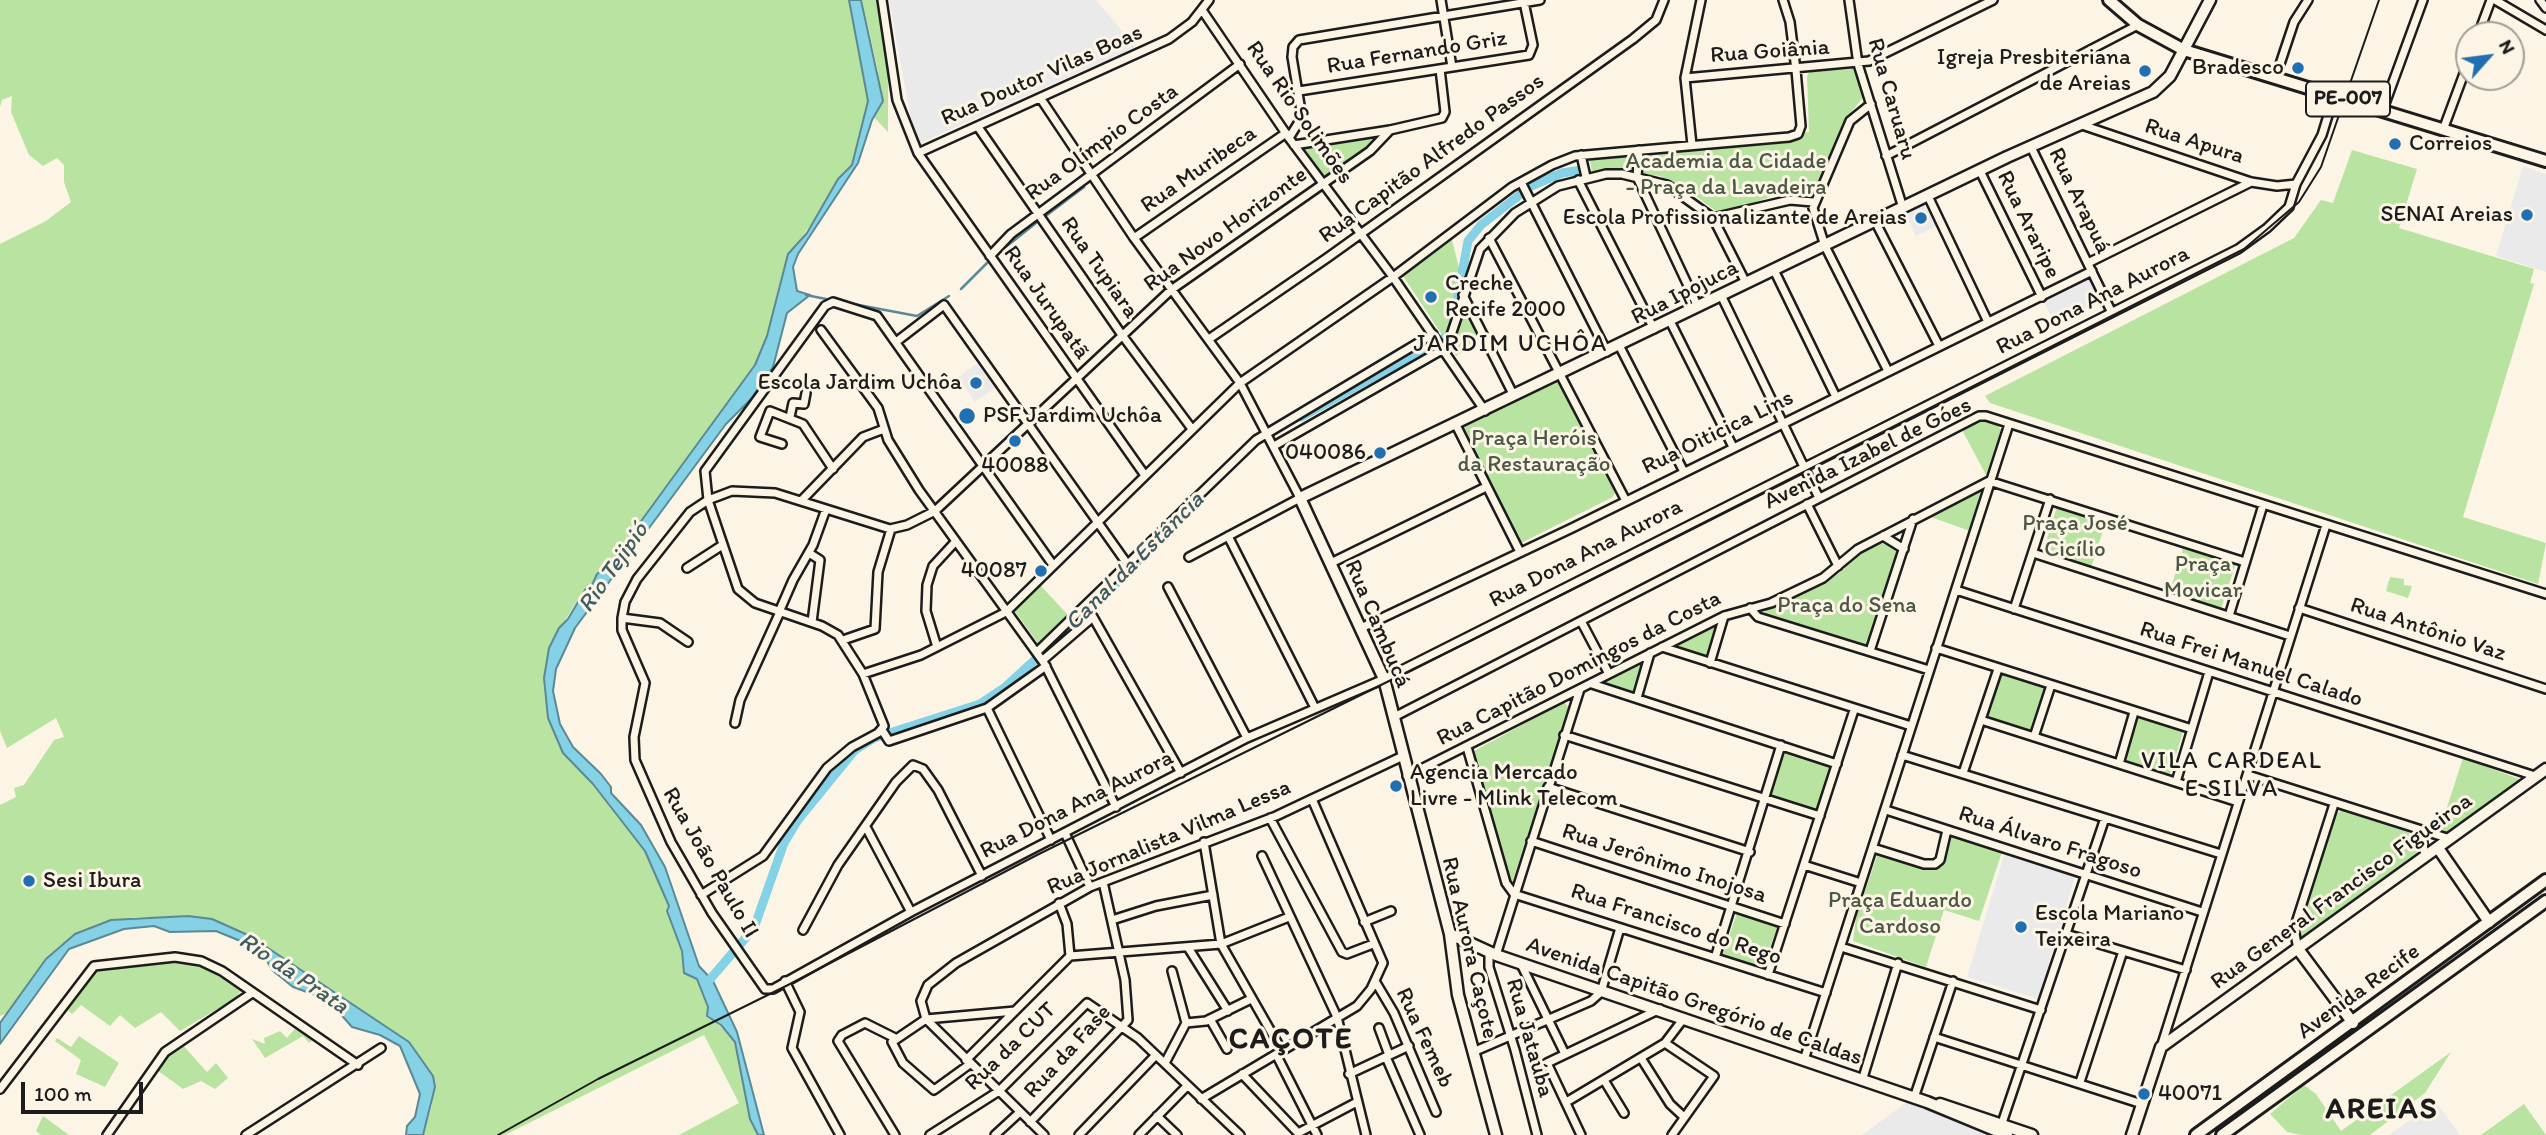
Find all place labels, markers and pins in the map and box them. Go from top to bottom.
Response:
place label: Igreja Presbiteriana de Areias [1937,44,2131,98]
place label: Bradesco [2192,54,2284,82]
marker: Bradesco [2290,60,2306,76]
marker: Igreja Presbiteriana de Areias [2137,63,2153,79]
place label: Correios [2409,130,2492,158]
marker: Correios [2387,136,2403,152]
place label: SENAI Areias [2380,201,2513,229]
place label: Escola Profissionalizante de Areias [1563,204,1907,232]
marker: SENAI Areias [2519,207,2535,223]
marker: Escola Profissionalizante de Areias [1913,210,1929,226]
place label: Creche Recife 2000 [1445,270,1566,324]
marker: Creche Recife 2000 [1423,289,1439,305]
place label: Escola Jardim Uchôa [758,369,962,397]
marker: Escola Jardim Uchôa [968,375,984,391]
place label: PSF Jardim Uchôa [983,402,1162,430]
marker: PSF Jardim Uchôa [957,406,977,426]
marker: 40088 [1007,433,1023,449]
place label: 040086 [1285,439,1366,467]
marker: 040086 [1372,445,1388,461]
place label: 40088 [981,452,1049,480]
place label: 40087 [961,557,1027,585]
marker: 40087 [1033,563,1049,579]
place label: Agencia Mercado Livre - Mlink Telecom [1410,759,1618,813]
marker: Agencia Mercado Livre - Mlink Telecom [1388,778,1404,794]
place label: Sesi Ibura [43,867,141,895]
marker: Sesi Ibura [21,873,37,889]
place label: Escola Mariano Teixeira [2035,900,2184,954]
marker: Escola Mariano Teixeira [2013,919,2029,935]
place label: 40071 [2158,1080,2222,1108]
marker: 40071 [2136,1086,2152,1102]

